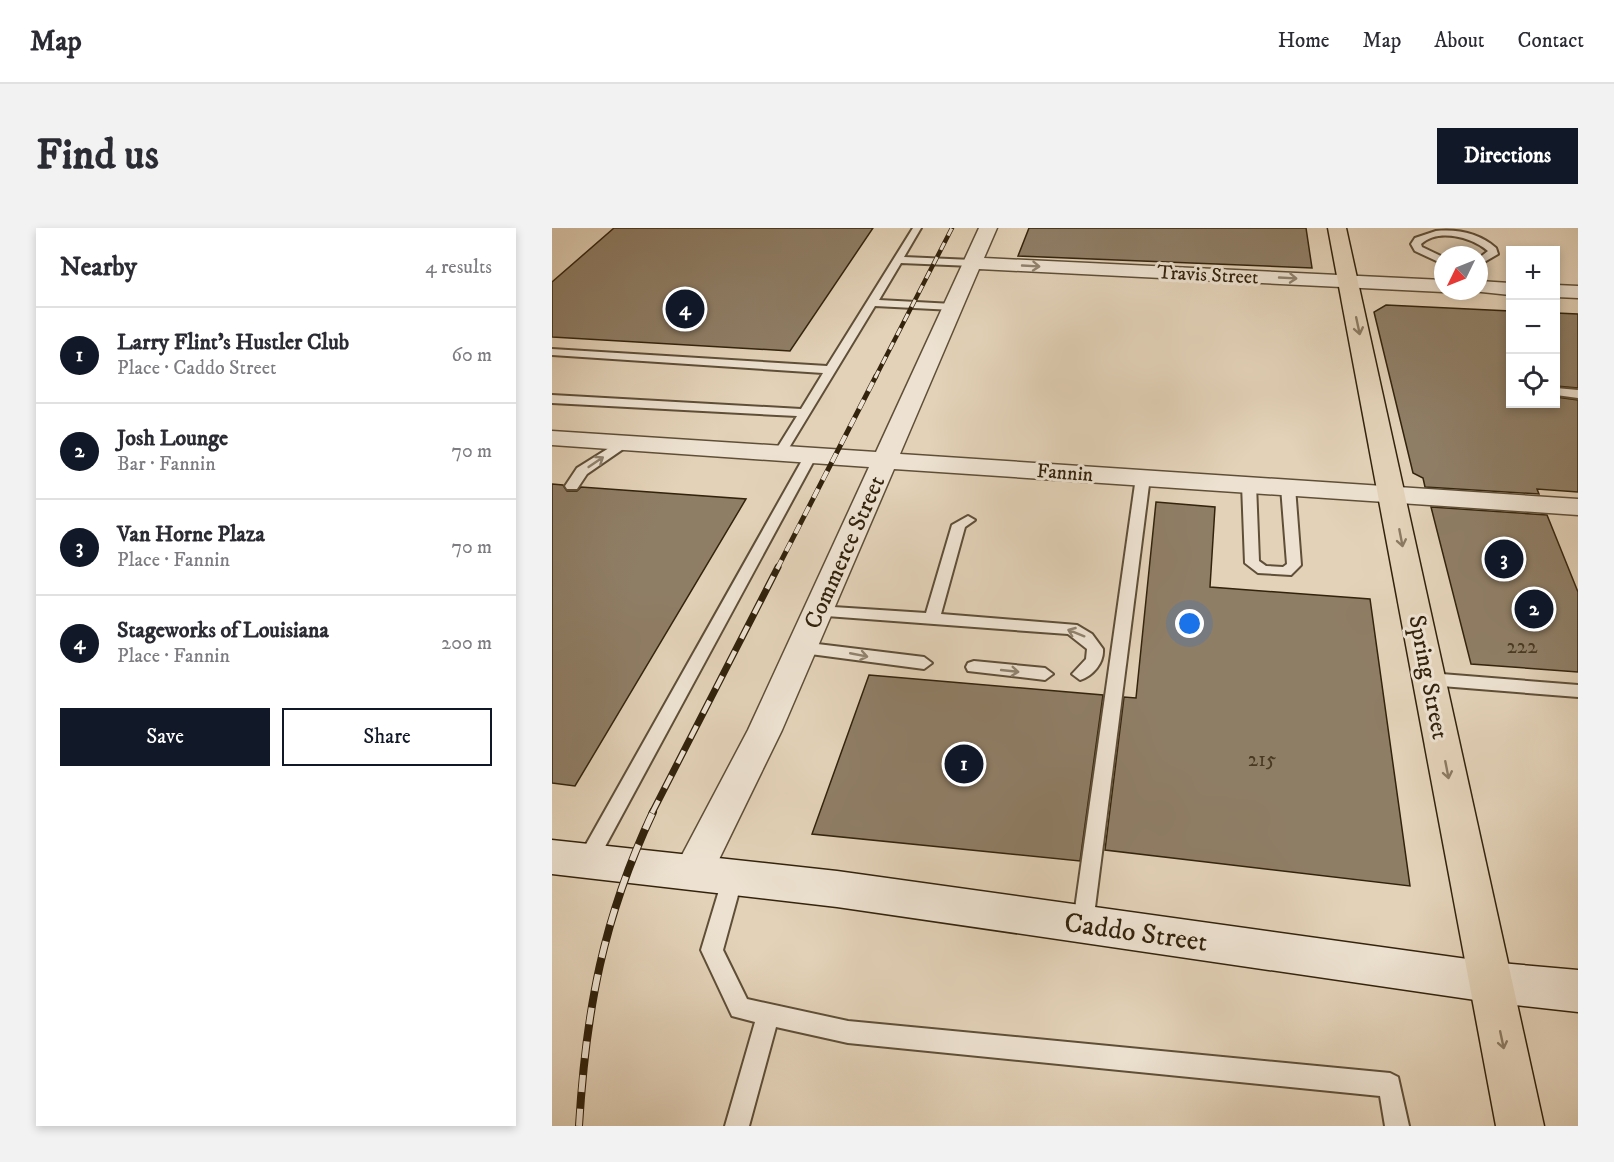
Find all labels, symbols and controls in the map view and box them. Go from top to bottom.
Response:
text: Map [30,24,82,59]
text: Home [1278,28,1330,54]
text: Map [1363,28,1401,54]
text: About [1434,28,1485,54]
text: Contact [1518,28,1584,54]
button: Directions [1437,128,1578,184]
text: Find us [36,130,159,182]
north arrow [1434,246,1488,300]
map controls [1506,246,1560,408]
button: + [1506,246,1560,300]
text: Nearby [60,251,137,284]
text: 4 results [425,255,492,280]
street label: Travis Street [1157,260,1259,291]
one-way arrow [1020,261,1040,272]
one-way arrow [1278,273,1298,284]
pin: 4 [666,286,704,332]
button: − [1506,300,1560,354]
one-way arrow [1353,316,1364,336]
text: Larry Flint's Hustler Club [117,329,349,356]
text: 1 [76,343,83,368]
text: 60 m [452,343,492,368]
button: locate [1506,354,1560,408]
text: Place · Caddo Street [117,356,276,381]
text: Josh Lounge [117,425,228,452]
text: 2 [75,439,84,464]
text: 70 m [451,439,492,464]
text: Bar · Fannin [117,452,216,477]
one-way arrow [587,456,604,468]
street label: Fannin [1036,459,1095,488]
street label: Commerce Street [798,471,892,634]
text: Van Horne Plaza [117,521,265,548]
one-way arrow [1396,528,1407,547]
text: 3 [76,535,83,560]
text: 70 m [451,535,492,560]
pin: 3 [1484,536,1524,582]
text: Place · Fannin [117,548,230,573]
pin: 2 [1514,586,1554,632]
your location [1175,609,1204,638]
street label: Spring Street [1401,613,1455,742]
text: Stageworks of Louisiana [117,617,329,644]
one-way arrow [1067,627,1086,638]
text: 4 [74,631,85,656]
text: 200 m [441,631,492,656]
house number: 222 [1507,634,1538,660]
text: Place · Fannin [117,644,230,669]
one-way arrow [849,650,868,661]
one-way arrow [999,665,1019,676]
button: Save [60,708,270,766]
button: Share [282,708,492,766]
pin: 1 [944,742,984,786]
house number: 215 [1248,747,1276,773]
one-way arrow [1442,760,1453,780]
street label: Caddo Street [1062,905,1210,960]
one-way arrow [1496,1030,1508,1049]

